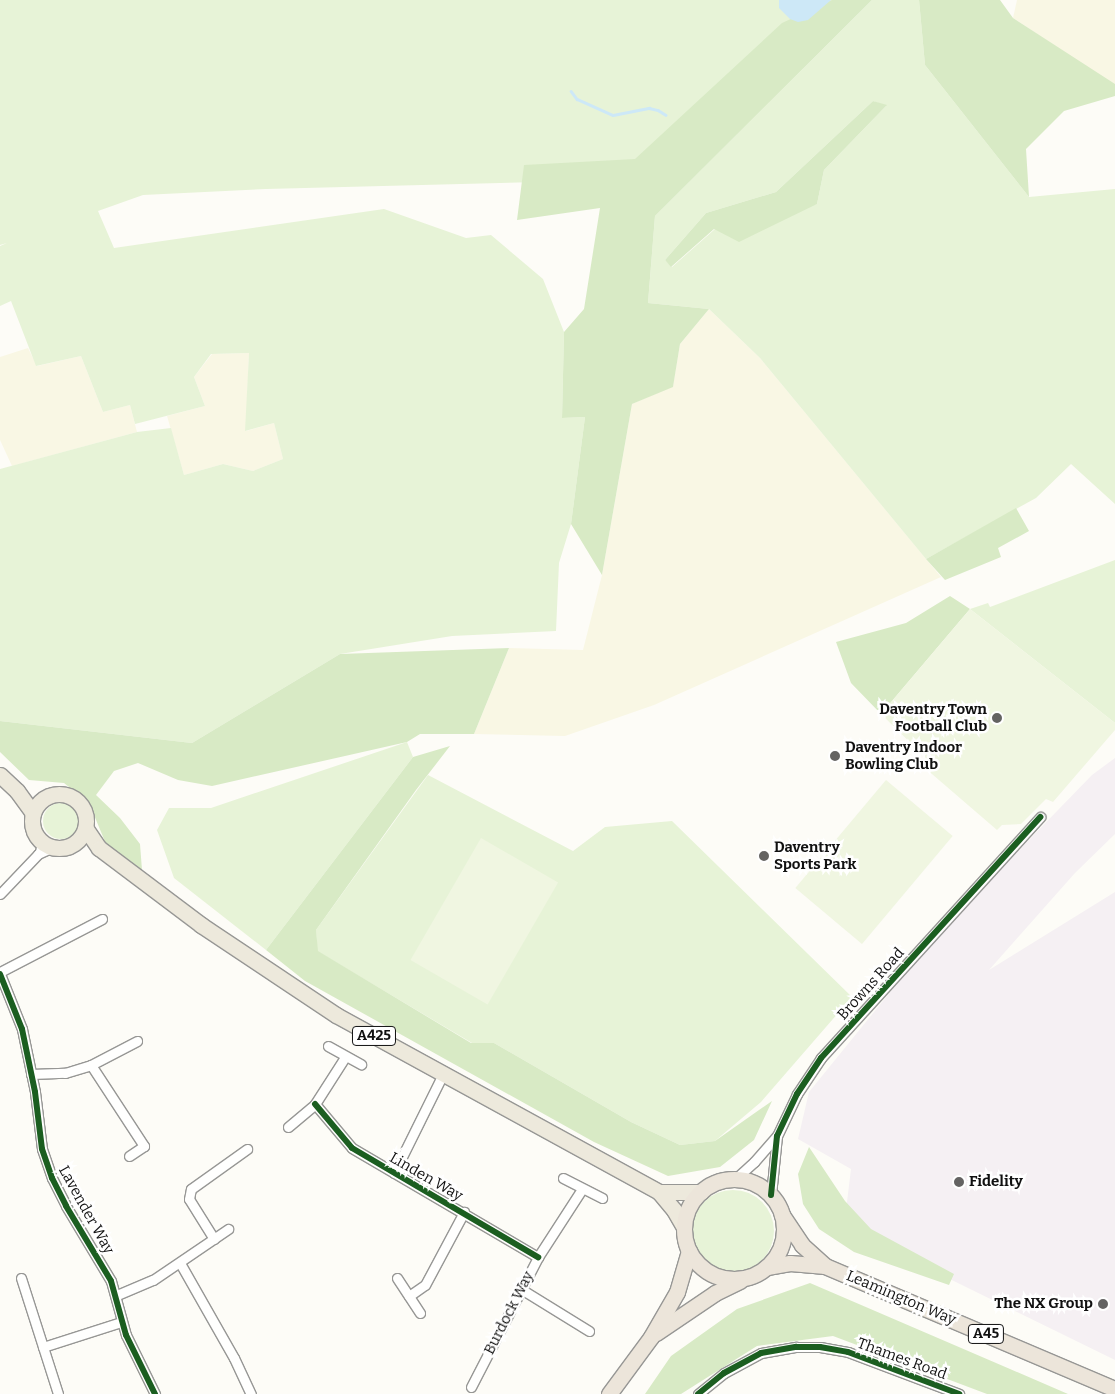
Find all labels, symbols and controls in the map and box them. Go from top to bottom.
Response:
place label: Daventry Town Football Club [879,700,987,735]
marker: Daventry Town Football Club [991,712,1003,724]
place label: Daventry Indoor Bowling Club [845,738,962,773]
marker: Daventry Indoor Bowling Club [829,750,841,762]
place label: Daventry Sports Park [774,838,856,873]
marker: Daventry Sports Park [758,850,770,862]
street label: Browns Road [834,944,908,1024]
road number: A425 [352,1024,396,1048]
street label: Linden Way [386,1149,466,1205]
street label: Lavender Way [54,1163,118,1257]
place label: Fidelity [969,1173,1023,1191]
marker: Fidelity [953,1176,965,1188]
street label: Leamington Way [844,1267,958,1329]
street label: Burdock Way [480,1268,538,1358]
place label: The NX Group [994,1295,1093,1313]
marker: The NX Group [1097,1298,1109,1310]
road number: A45 [967,1322,1005,1346]
street label: Thames Road [855,1334,949,1384]

